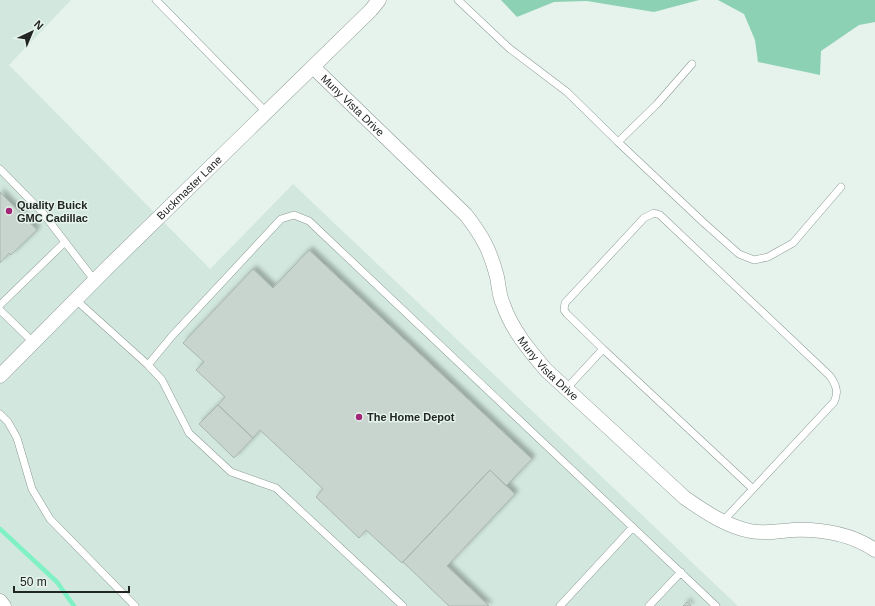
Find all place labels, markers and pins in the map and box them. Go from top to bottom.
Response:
place label: Quality Buick GMC Cadillac [17,199,88,224]
marker: Quality Buick GMC Cadillac [4,206,14,216]
place label: The Home Depot [367,411,455,423]
marker: The Home Depot [354,412,364,422]

